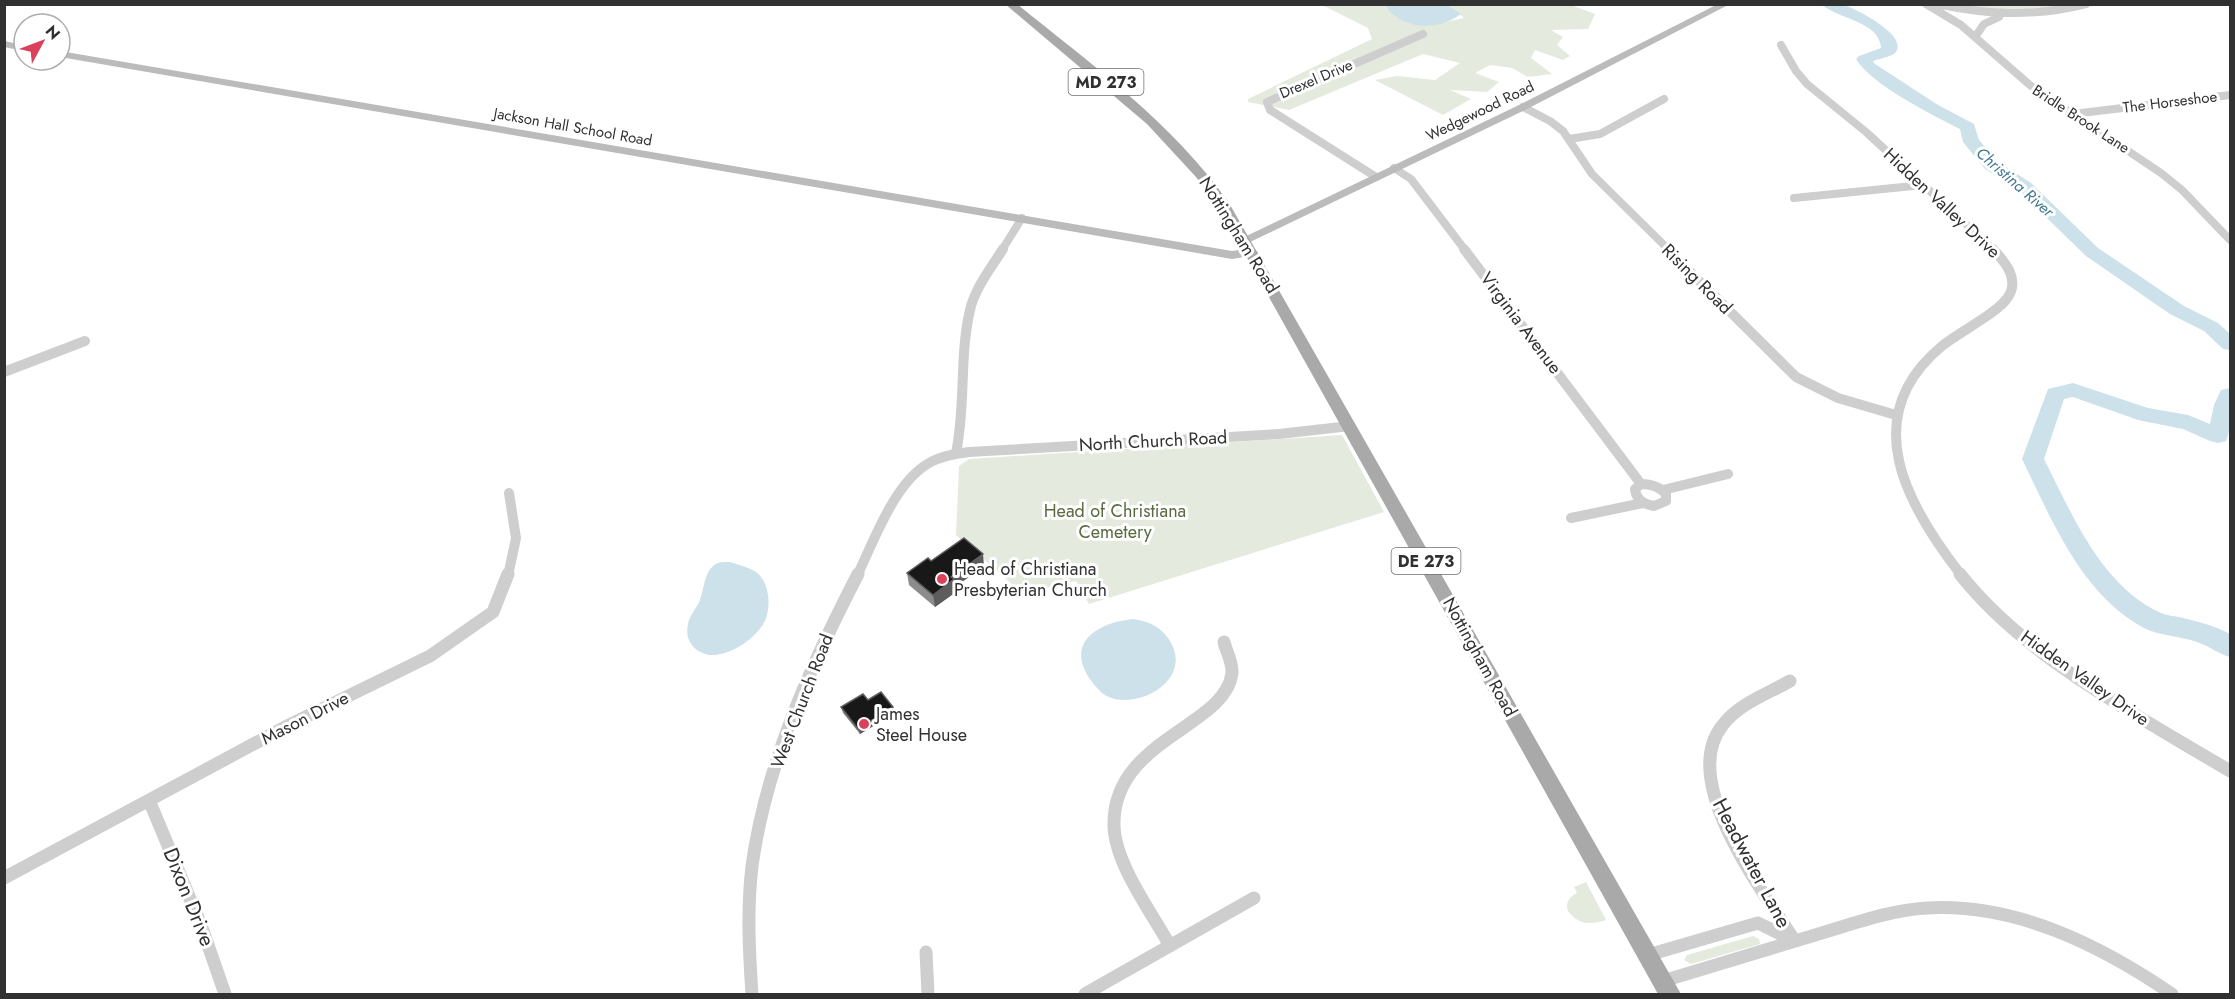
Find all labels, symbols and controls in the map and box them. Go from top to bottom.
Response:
north arrow [12,12,72,72]
text: N [40,20,66,45]
street label: Drexel Drive [1276,54,1356,104]
road number: MD 273 [1068,69,1144,95]
street label: Wedgewood Road [1422,75,1538,147]
street label: Bridle Brook Lane [2028,79,2134,159]
street label: The Horseshoe [2122,85,2219,119]
street label: Jackson Hall School Road [490,102,654,152]
street label: Hidden Valley Drive [1878,142,2006,264]
water label: Christina River [1971,142,2060,223]
street label: Nottingham Road [1193,172,1285,298]
street label: Rising Road [1656,238,1738,320]
street label: Virginia Avenue [1474,267,1568,379]
street label: North Church Road [1078,424,1228,458]
park label: Head of Christiana Cemetery [1044,498,1186,545]
road number: DE 273 [1392,548,1460,574]
place label: Head of Christiana Presbyterian Church [954,556,1107,603]
marker: Head of Christiana Presbyterian Church [935,572,949,586]
street label: Nottingham Road [1436,592,1524,722]
street label: Hidden Valley Drive [2015,624,2155,732]
street label: West Church Road [764,630,840,772]
street label: Mason Drive [257,685,353,751]
place label: James Steel House [874,701,967,748]
marker: James Steel House [857,717,871,731]
street label: Headwater Lane [1705,793,1799,933]
street label: Dixon Drive [156,843,222,951]

